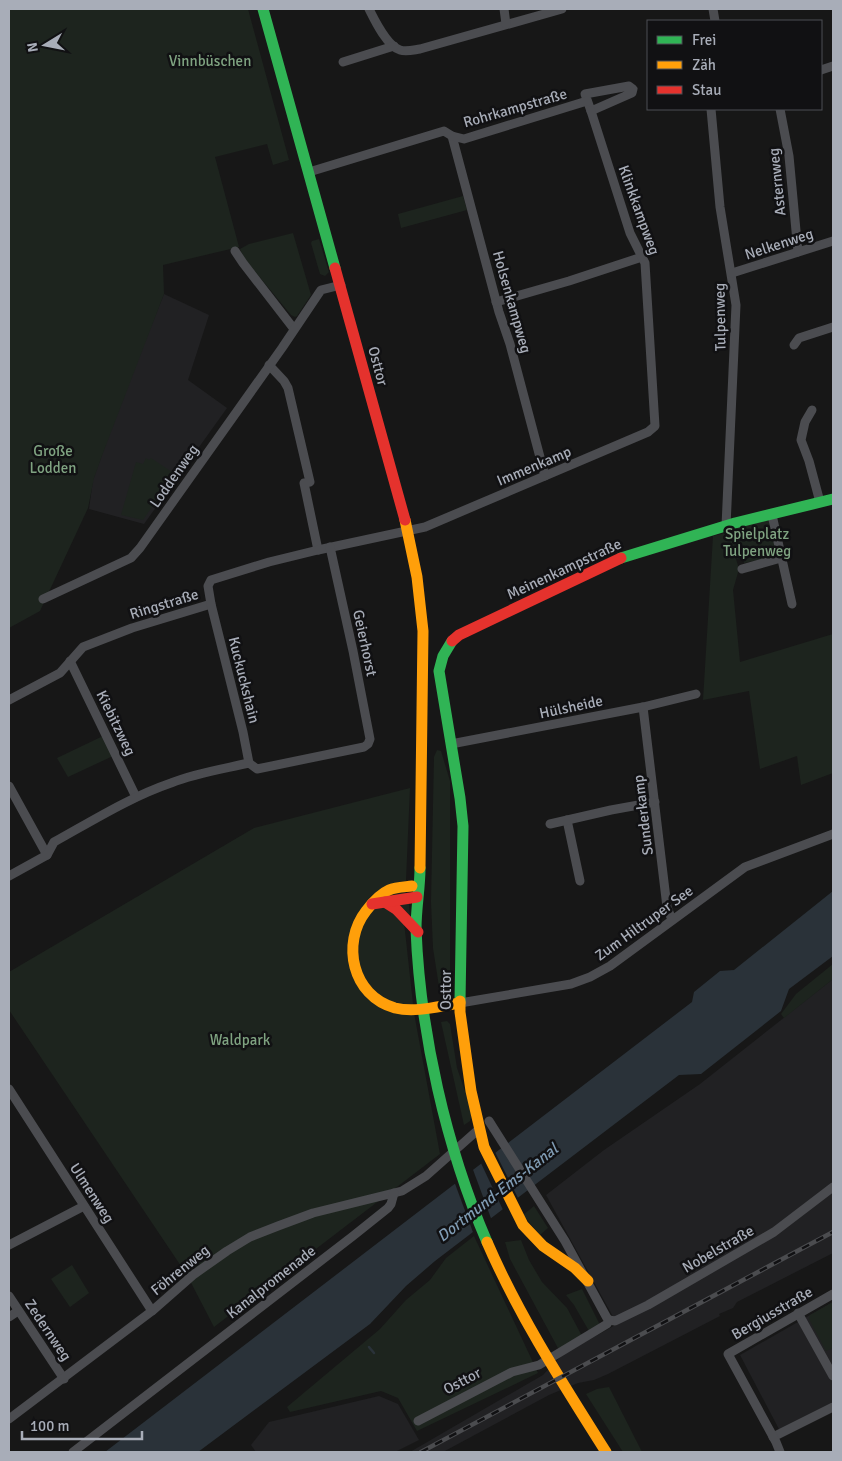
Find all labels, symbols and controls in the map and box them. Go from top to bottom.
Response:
north arrow [20,20,70,70]
legend [647,20,822,110]
text: Frei [692,31,716,49]
text: N [23,41,42,53]
park label: Vinnbüschen [169,52,251,70]
text: Zäh [692,56,716,74]
text: Stau [692,81,721,99]
street label: Rohrkampstraße [461,85,569,131]
street label: Asternweg [764,147,789,217]
street label: Klinkkampweg [614,163,664,257]
street label: Nelkenweg [743,224,816,264]
street label: Holsenkampweg [489,249,535,355]
street label: Tulpenweg [710,283,730,351]
street label: Osttor [364,344,392,388]
street label: Loddenweg [146,441,202,511]
park label: Große Lodden [30,442,76,477]
street label: Immenkamp [494,442,574,490]
park label: Spielplatz Tulpenweg [723,525,791,560]
street label: Meinenkampstraße [504,535,624,603]
street label: Ringstraße [127,585,201,623]
street label: Geierhorst [349,608,381,678]
street label: Kuckuckshain [225,635,263,725]
street label: Kiebitzweg [92,687,140,759]
street label: Hülsheide [538,691,604,723]
street label: Sunderkamp [629,774,657,856]
street label: Zum Hiltruper See [592,881,696,965]
street label: Osttor [437,969,455,1010]
park label: Waldpark [210,1031,271,1049]
water label: Dortmund-Ems-Kanal [433,1138,563,1246]
street label: Ulmenweg [66,1160,118,1226]
street label: Nobelstraße [679,1221,757,1277]
street label: Föhrenweg [147,1241,213,1299]
street label: Kanalpromenade [223,1242,319,1322]
street label: Bergiusstraße [728,1283,816,1343]
street label: Zedernweg [21,1296,75,1364]
street label: Osttor [440,1363,484,1398]
scale bar [22,1408,142,1440]
text: 100 m [30,1417,70,1435]

